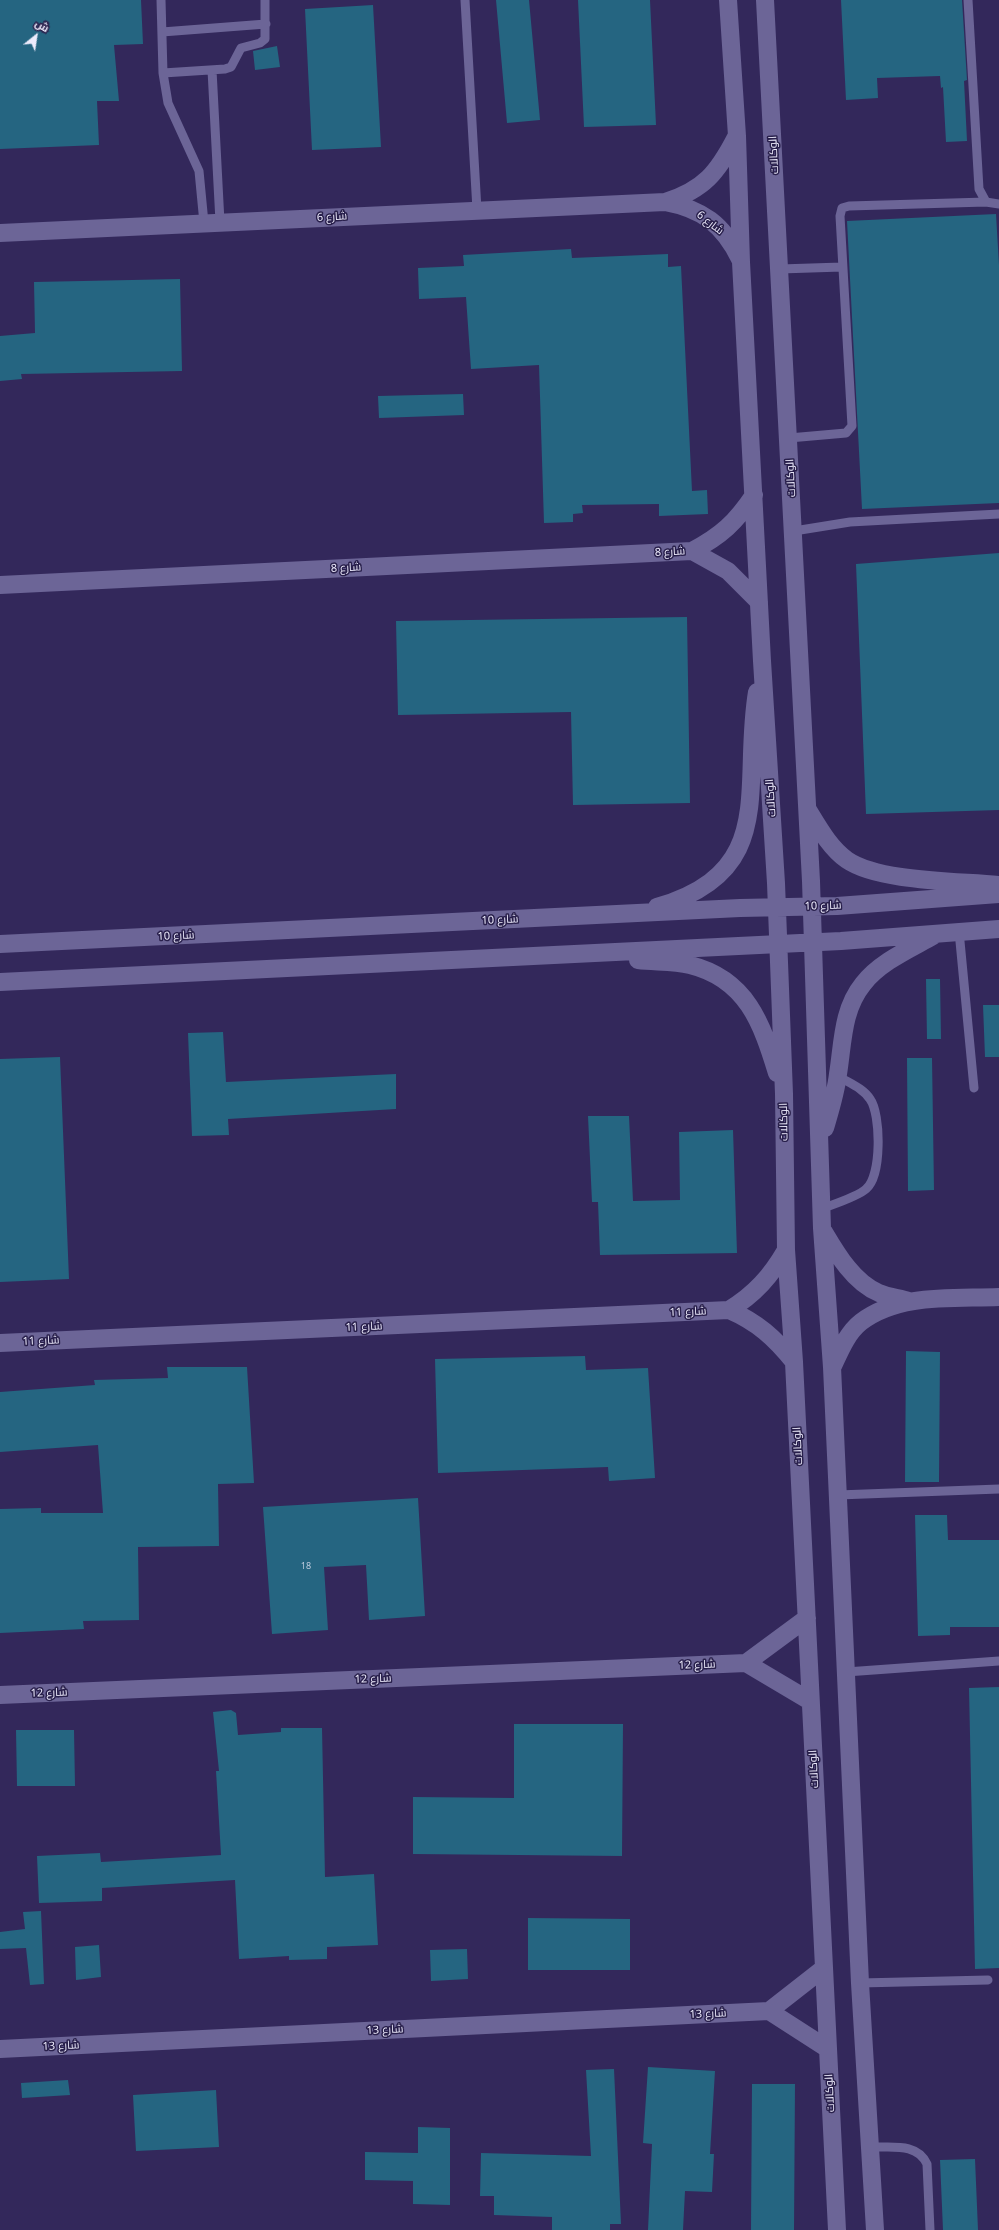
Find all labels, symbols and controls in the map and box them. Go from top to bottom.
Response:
text: ش [32,15,52,35]
north arrow [16,16,56,56]
street label: الوكالات [766,136,782,174]
street label: شارع 6 [694,208,726,238]
street label: شارع 6 [316,210,348,224]
street label: الوكالات [783,459,799,497]
street label: شارع 8 [654,545,686,559]
street label: شارع 8 [330,561,362,575]
street label: الوكالات [763,778,779,818]
street label: شارع 10 [804,899,842,913]
street label: شارع 10 [481,912,519,928]
street label: شارع 10 [157,928,195,944]
street label: الوكالات [777,1103,791,1141]
street label: شارع 11 [669,1304,707,1320]
street label: شارع 11 [345,1319,383,1335]
street label: شارع 11 [22,1333,60,1349]
street label: الوكالات [790,1427,806,1465]
house number: 18 [301,1561,311,1571]
street label: شارع 12 [678,1658,716,1672]
street label: شارع 12 [354,1672,392,1686]
street label: شارع 12 [30,1686,68,1700]
street label: الوكالات [806,1750,822,1788]
street label: شارع 13 [689,2006,727,2022]
street label: شارع 13 [366,2022,404,2038]
street label: شارع 13 [42,2038,80,2054]
street label: الوكالات [822,2074,838,2112]

